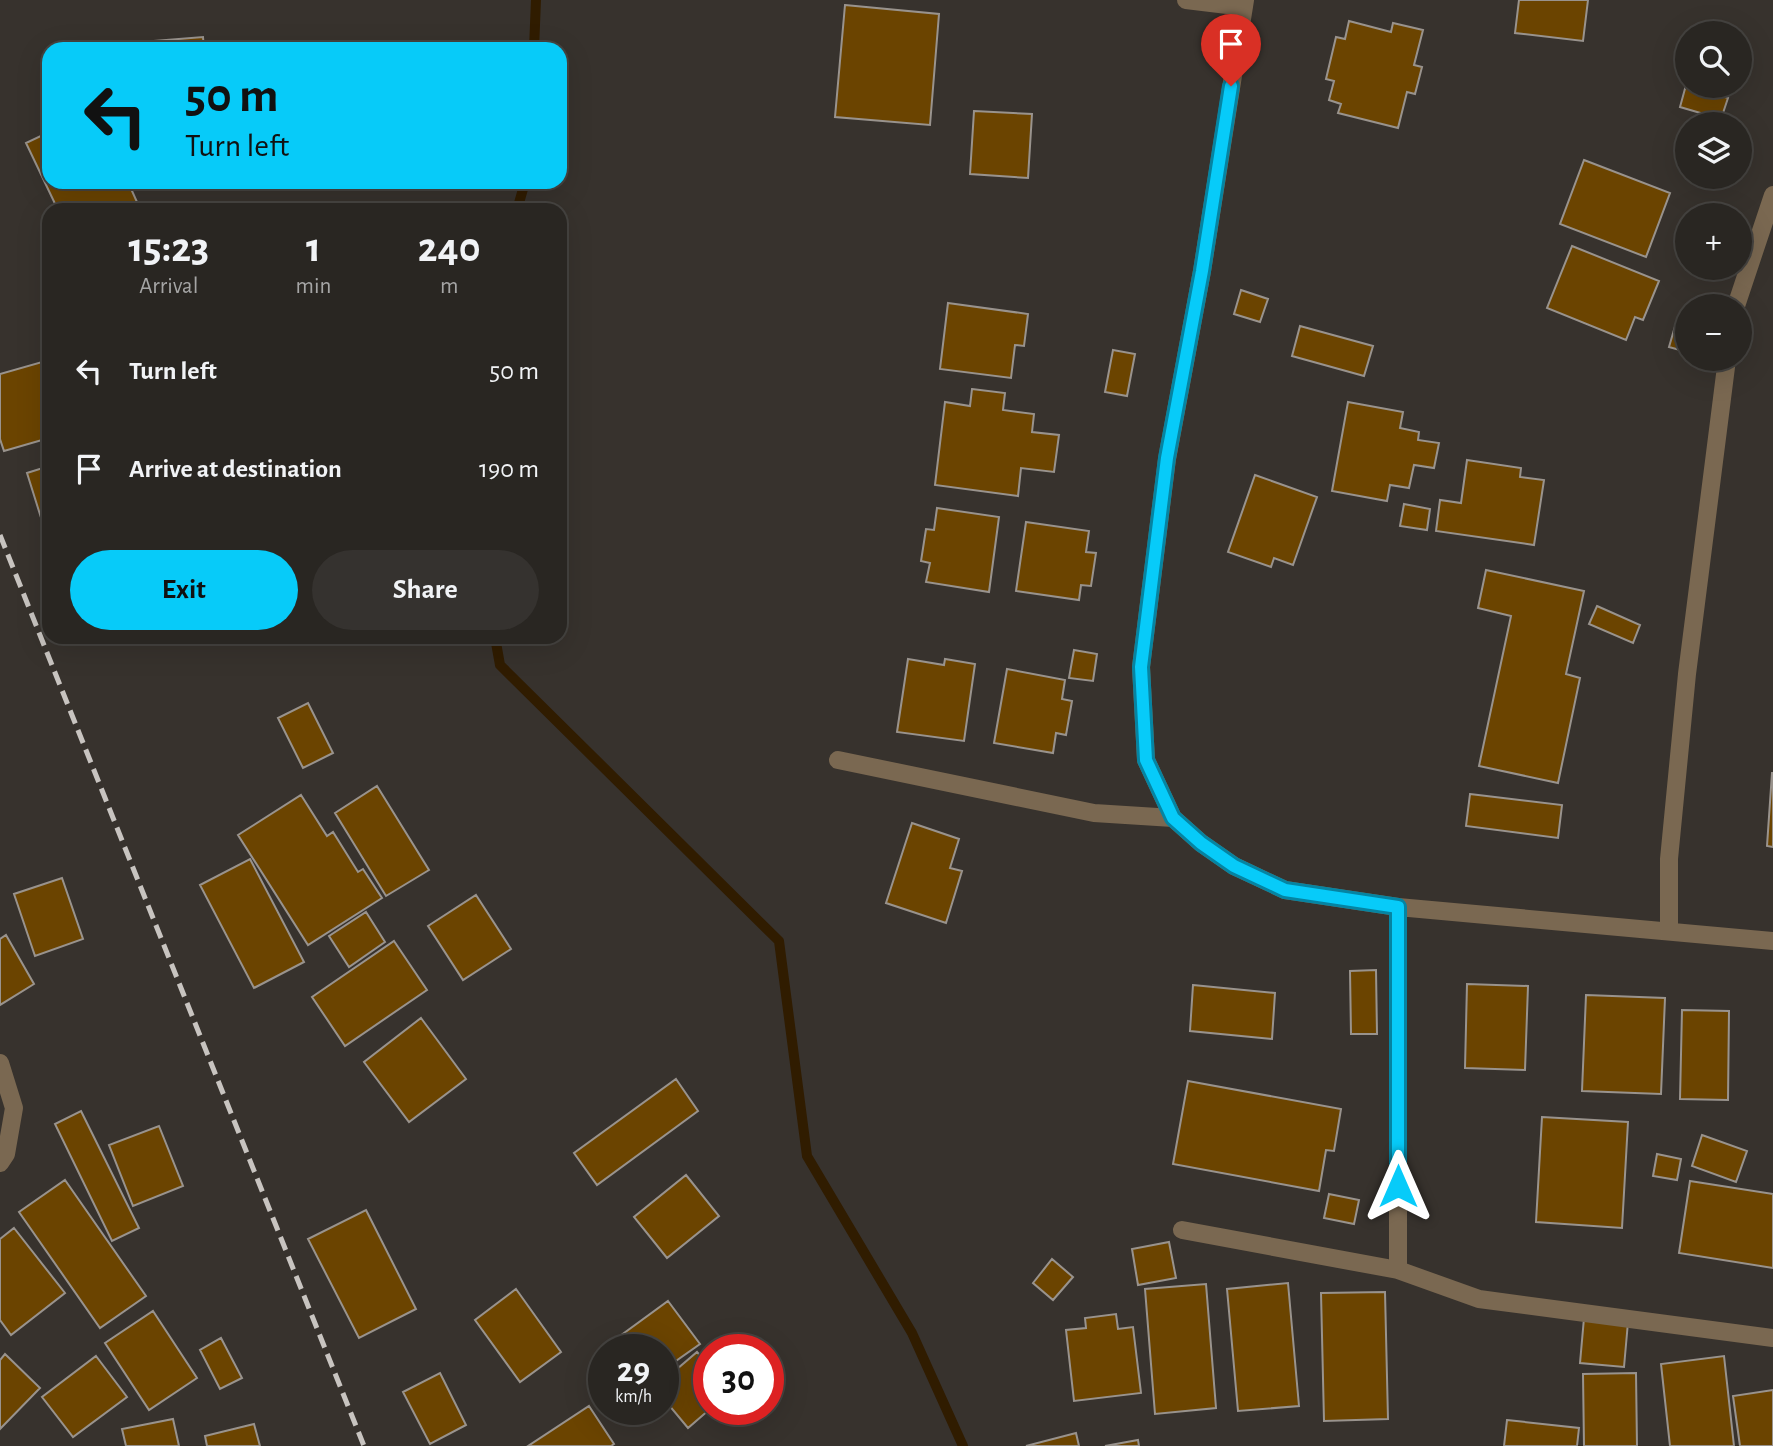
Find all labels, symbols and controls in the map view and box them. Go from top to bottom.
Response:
pin [1201,14,1261,86]
map controls [1675,21,1752,371]
button: search [1675,21,1752,98]
icon: arrive [1212,25,1250,63]
icon: left [70,70,161,161]
text: 50 m [185,72,279,121]
button: layers [1675,112,1752,189]
text: Turn left [185,130,289,162]
button: + [1675,203,1752,280]
text: 15:23 [128,227,209,269]
text: 1 [306,227,321,269]
text: 240 [418,227,481,269]
text: Arrival [139,275,198,298]
text: min [296,275,331,298]
text: m [440,275,458,298]
button: − [1675,294,1752,371]
icon: left [70,352,108,390]
text: Turn left [129,358,217,384]
text: 50 m [489,358,539,384]
icon: arrive [70,450,108,488]
text: Arrive at destination [129,456,342,482]
text: 190 m [479,456,539,482]
button: Exit [70,550,298,630]
button: Share [312,550,539,630]
position arrow [1361,1149,1435,1223]
speed limit sign: 30 [693,1334,784,1425]
text: 29 [617,1353,650,1388]
text: km/h [615,1388,652,1406]

